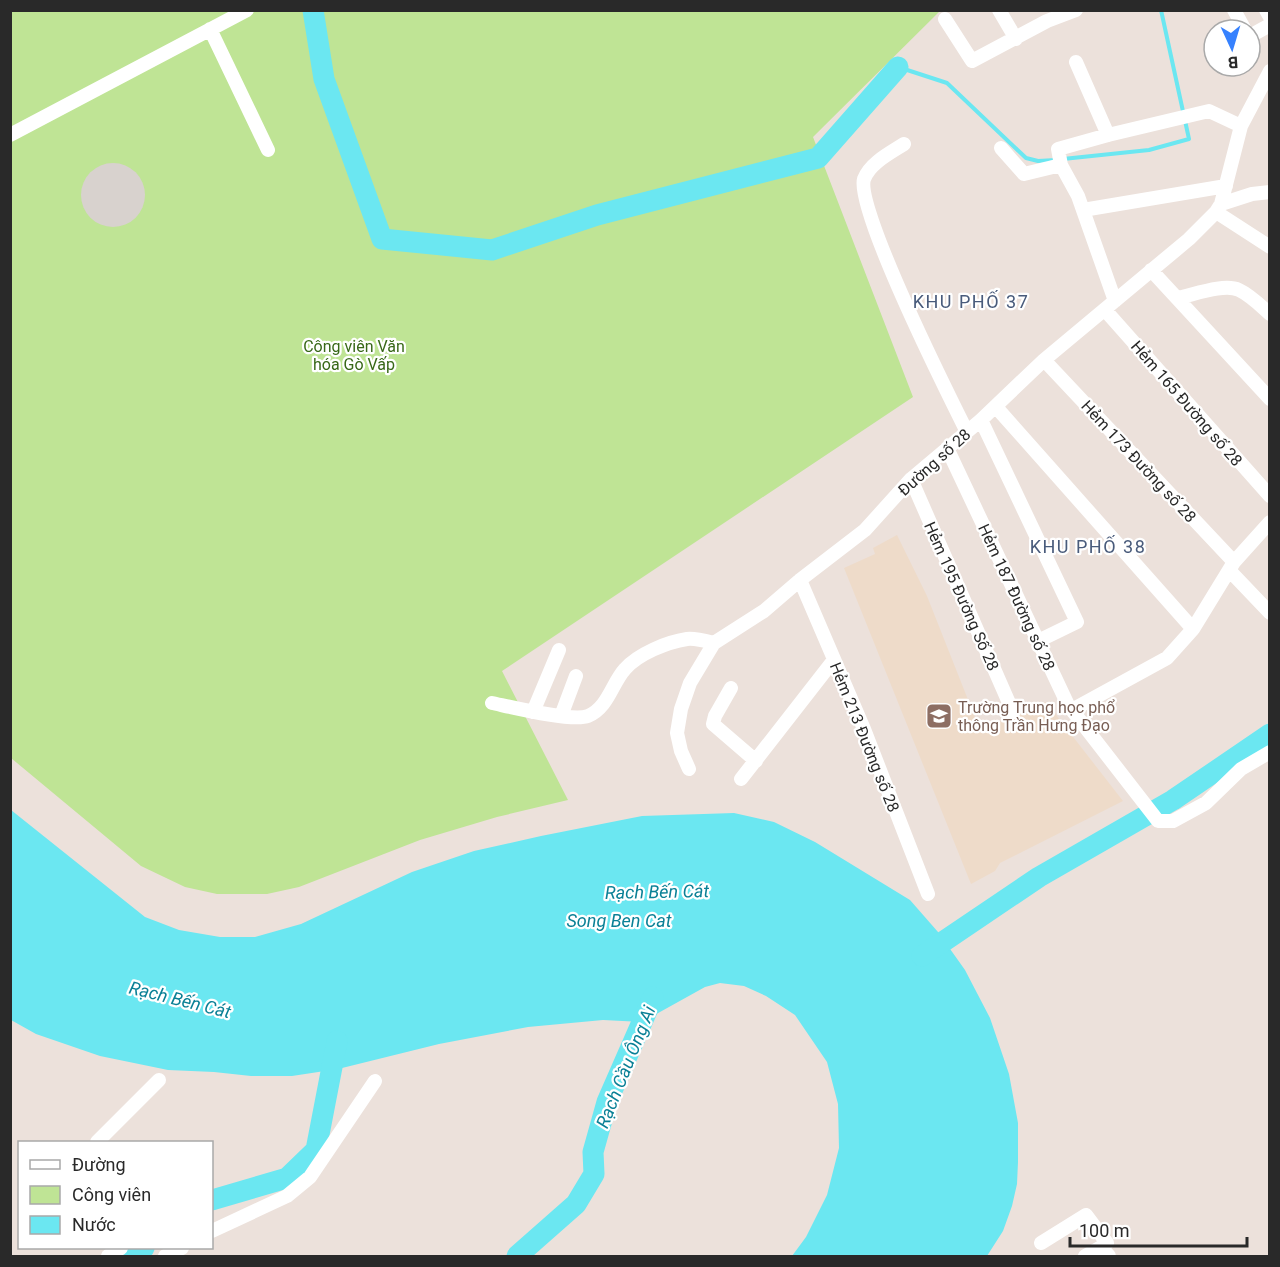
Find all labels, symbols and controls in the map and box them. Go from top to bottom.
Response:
north arrow [1202,18,1262,78]
text: B [1227,53,1239,72]
district label: KHU PHỐ 37 [913,290,1029,312]
park label: Công viên Văn hóa Gò Vấp [303,337,405,374]
street label: Hẻm 165 Đường số 28 [1127,337,1246,470]
street label: Hẻm 173 Đường số 28 [1077,396,1200,526]
street label: Đường số 28 [894,425,974,500]
street label: Hẻm 195 Đường Số 28 [920,519,1003,674]
street label: Hẻm 187 Đường số 28 [974,521,1059,674]
district label: KHU PHỐ 38 [1030,535,1146,557]
street label: Hẻm 213 Đường số 28 [826,660,903,815]
place label: Trường Trung học phổ thông Trần Hưng Đạo [958,698,1115,735]
school or university icon: Trường Trung học phổ thông Trần Hưng Đạo [924,701,954,731]
water label: Rạch Bến Cát [605,880,710,903]
water label: Song Ben Cat [567,910,672,931]
water label: Rạch Bến Cát [127,977,233,1022]
water label: Rạch Cầu Ông Ai [591,1002,660,1131]
legend [18,1141,213,1249]
text: Đường [72,1154,126,1175]
text: Công viên [72,1184,151,1205]
scale bar [1070,1210,1247,1248]
text: Nước [72,1214,116,1235]
text: 100 m [1079,1220,1130,1241]

